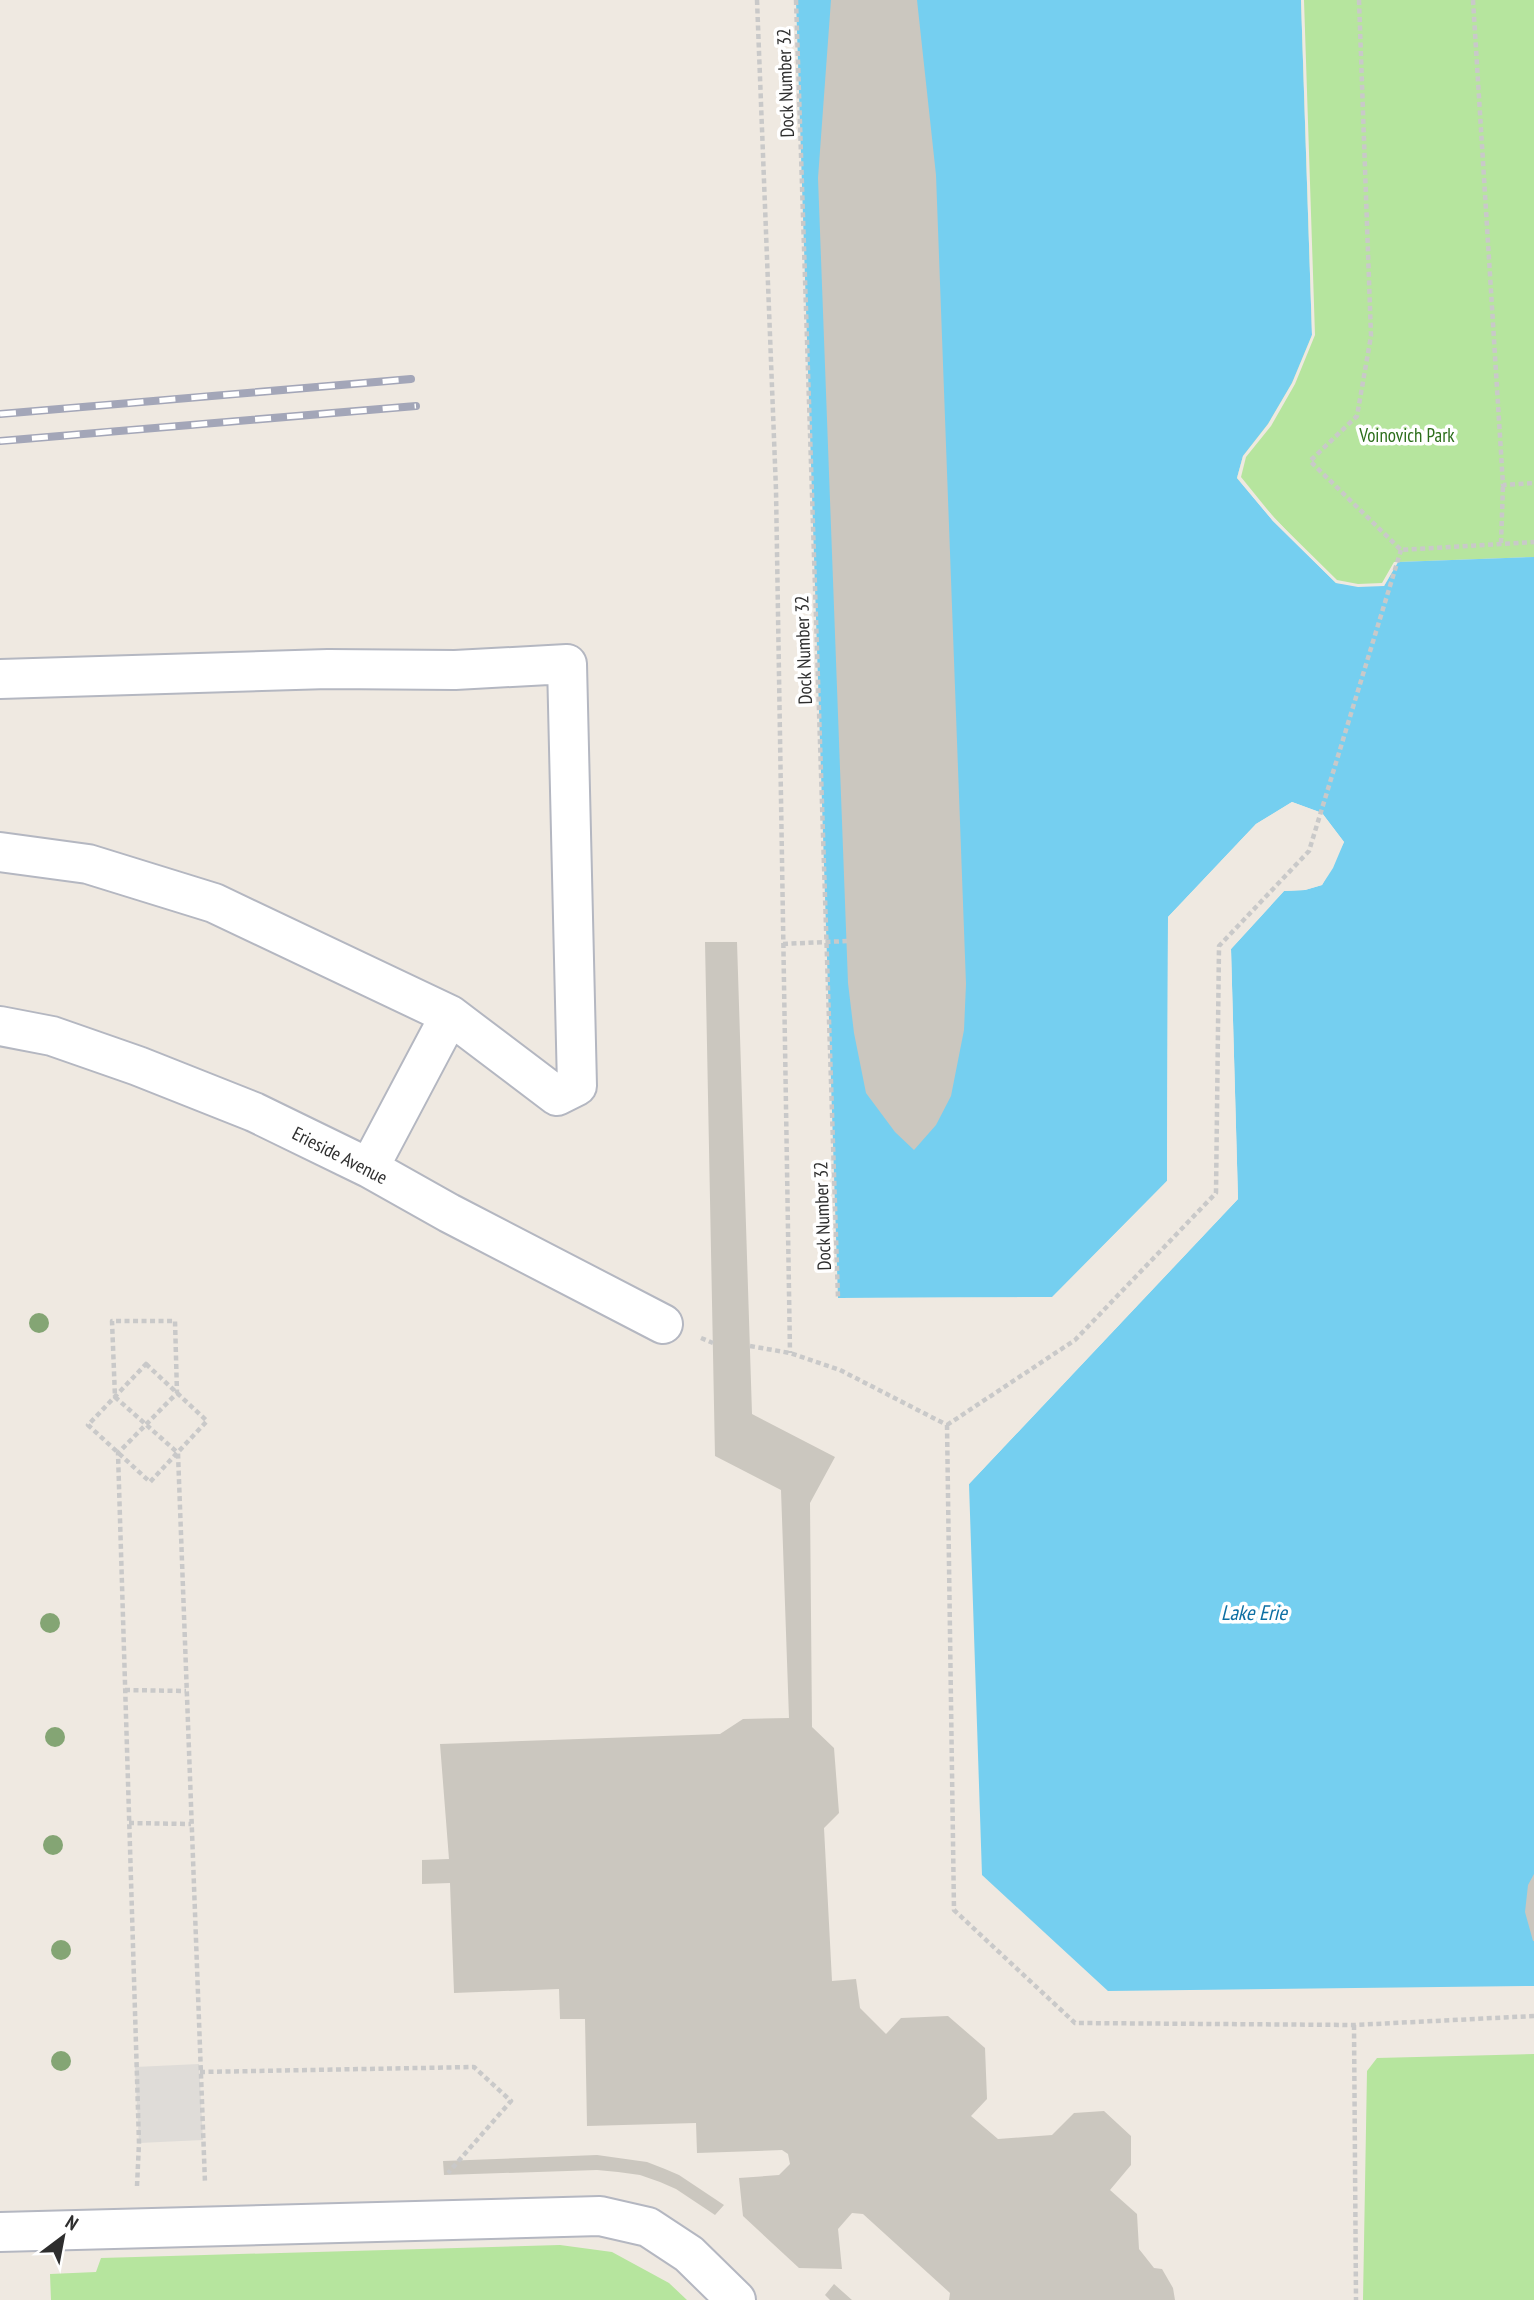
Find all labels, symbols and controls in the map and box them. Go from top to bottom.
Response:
street label: Dock Number 32 [771,28,799,138]
park label: Voinovich Park [1358,423,1455,447]
street label: Dock Number 32 [789,595,817,705]
street label: Erieside Avenue [288,1121,392,1189]
street label: Dock Number 32 [808,1161,836,1271]
water label: Lake Erie [1221,1599,1288,1626]
north arrow [28,2202,98,2272]
text: N [61,2210,83,2235]

